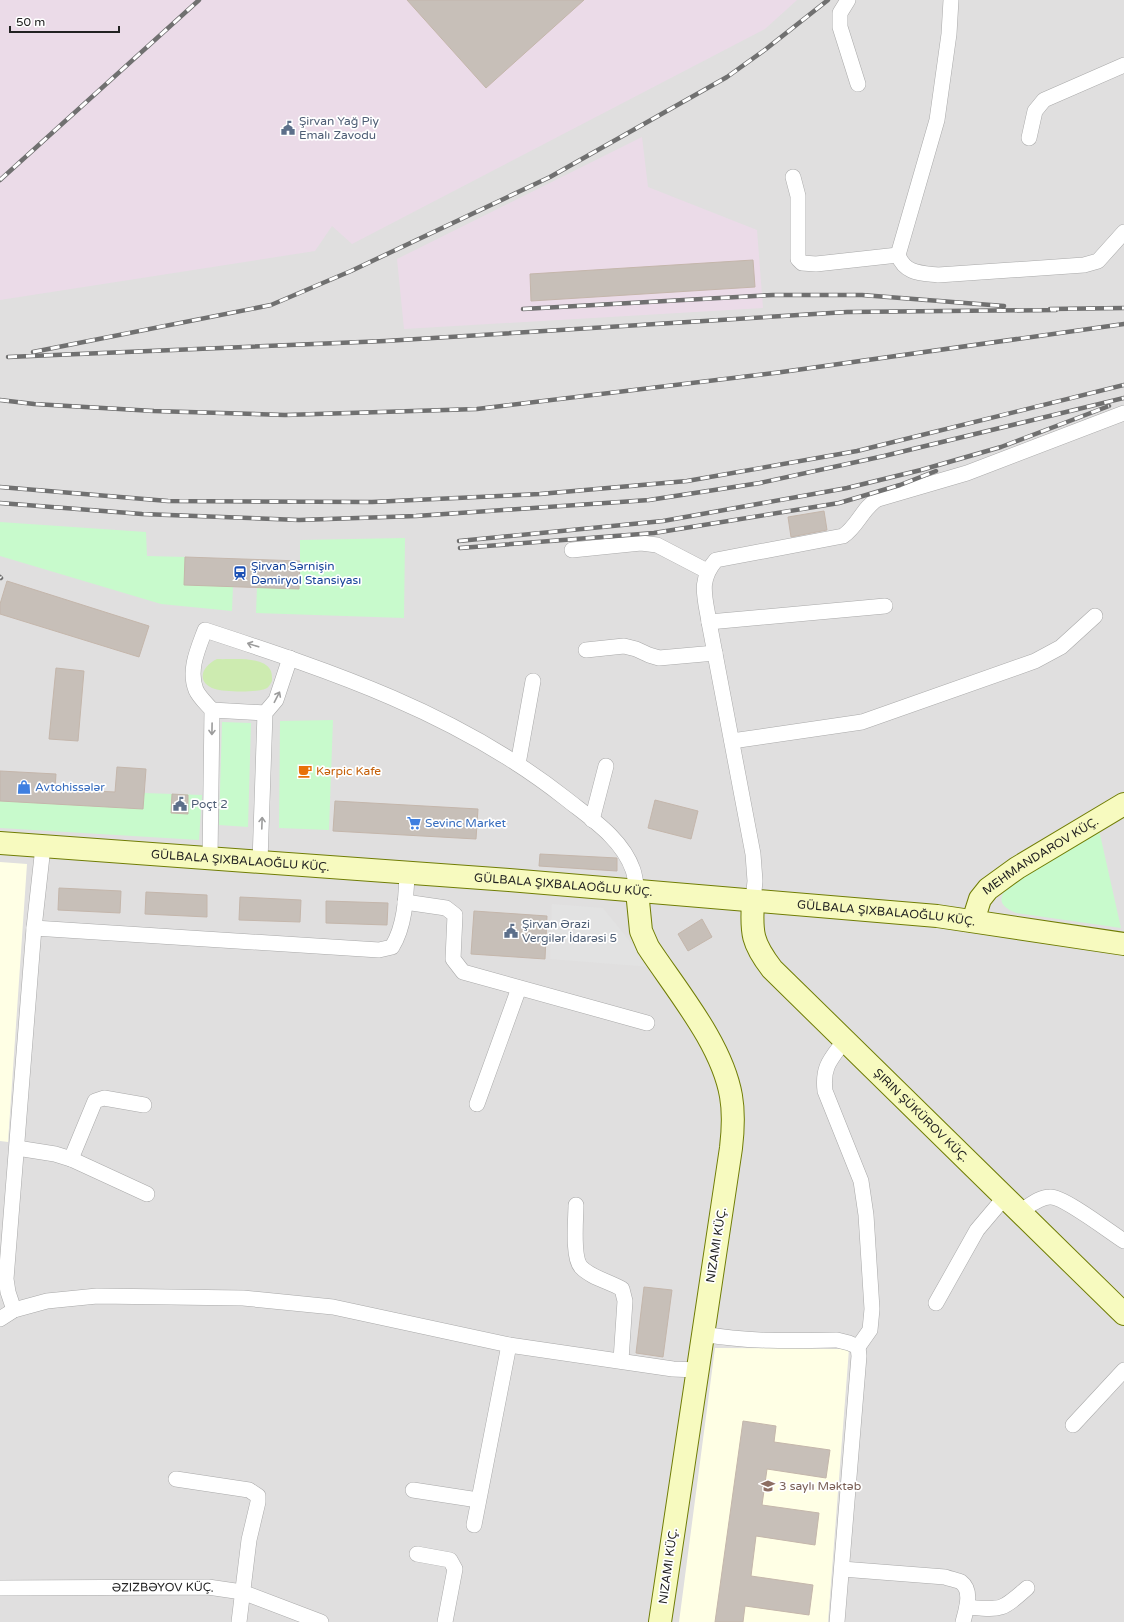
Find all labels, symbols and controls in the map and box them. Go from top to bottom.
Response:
scale bar [10,8,119,34]
text: 50 m [16,15,45,29]
place label: Şirvan Yağ Piy Emalı Zavodu [299,114,379,142]
public building icon: Şirvan Yağ Piy Emalı Zavodu [280,120,296,136]
place label: Şirvan Sərnişin Dəmiryol Stansiyası [251,559,361,587]
station icon: Şirvan Sərnişin Dəmiryol Stansiyası [232,565,248,581]
one-way arrow [247,641,259,649]
one-way arrow [273,691,281,703]
one-way arrow [208,722,216,735]
cafe icon: Kərpic Kafe [297,763,313,779]
place label: Kərpic Kafe [316,764,381,778]
shop icon: Avtohissələr [16,779,32,795]
place label: Avtohissələr [35,780,105,794]
public building icon: Poçt 2 [172,796,188,812]
place label: Poçt 2 [191,797,228,811]
street label: MEHMANDAROV KÜÇ. [980,814,1101,898]
supermarket icon: Sevinc Market [406,815,422,831]
place label: Sevinc Market [425,816,506,830]
one-way arrow [258,817,265,830]
street label: GÜLBALA ŞIXBALAOĞLU KÜÇ. [150,847,330,874]
street label: GÜLBALA ŞIXBALAOĞLU KÜÇ. [474,870,653,899]
street label: GÜLBALA ŞIXBALAOĞLU KÜÇ. [796,897,976,929]
place label: Şirvan Ərazi Vergilər İdarəsi 5 [522,917,617,945]
public building icon: Şirvan Ərazi Vergilər İdarəsi 5 [503,923,519,939]
street label: ŞIRIN ŞÜKÜROV KÜÇ. [871,1066,972,1165]
street label: NIZAMI KÜÇ. [703,1206,729,1284]
school or university icon: 3 saylı Məktəb [760,1478,776,1494]
place label: 3 saylı Məktəb [779,1479,861,1493]
street label: NIZAMI KÜÇ. [656,1527,680,1605]
street label: ƏZIZBƏYOV KÜÇ. [112,1580,215,1595]

